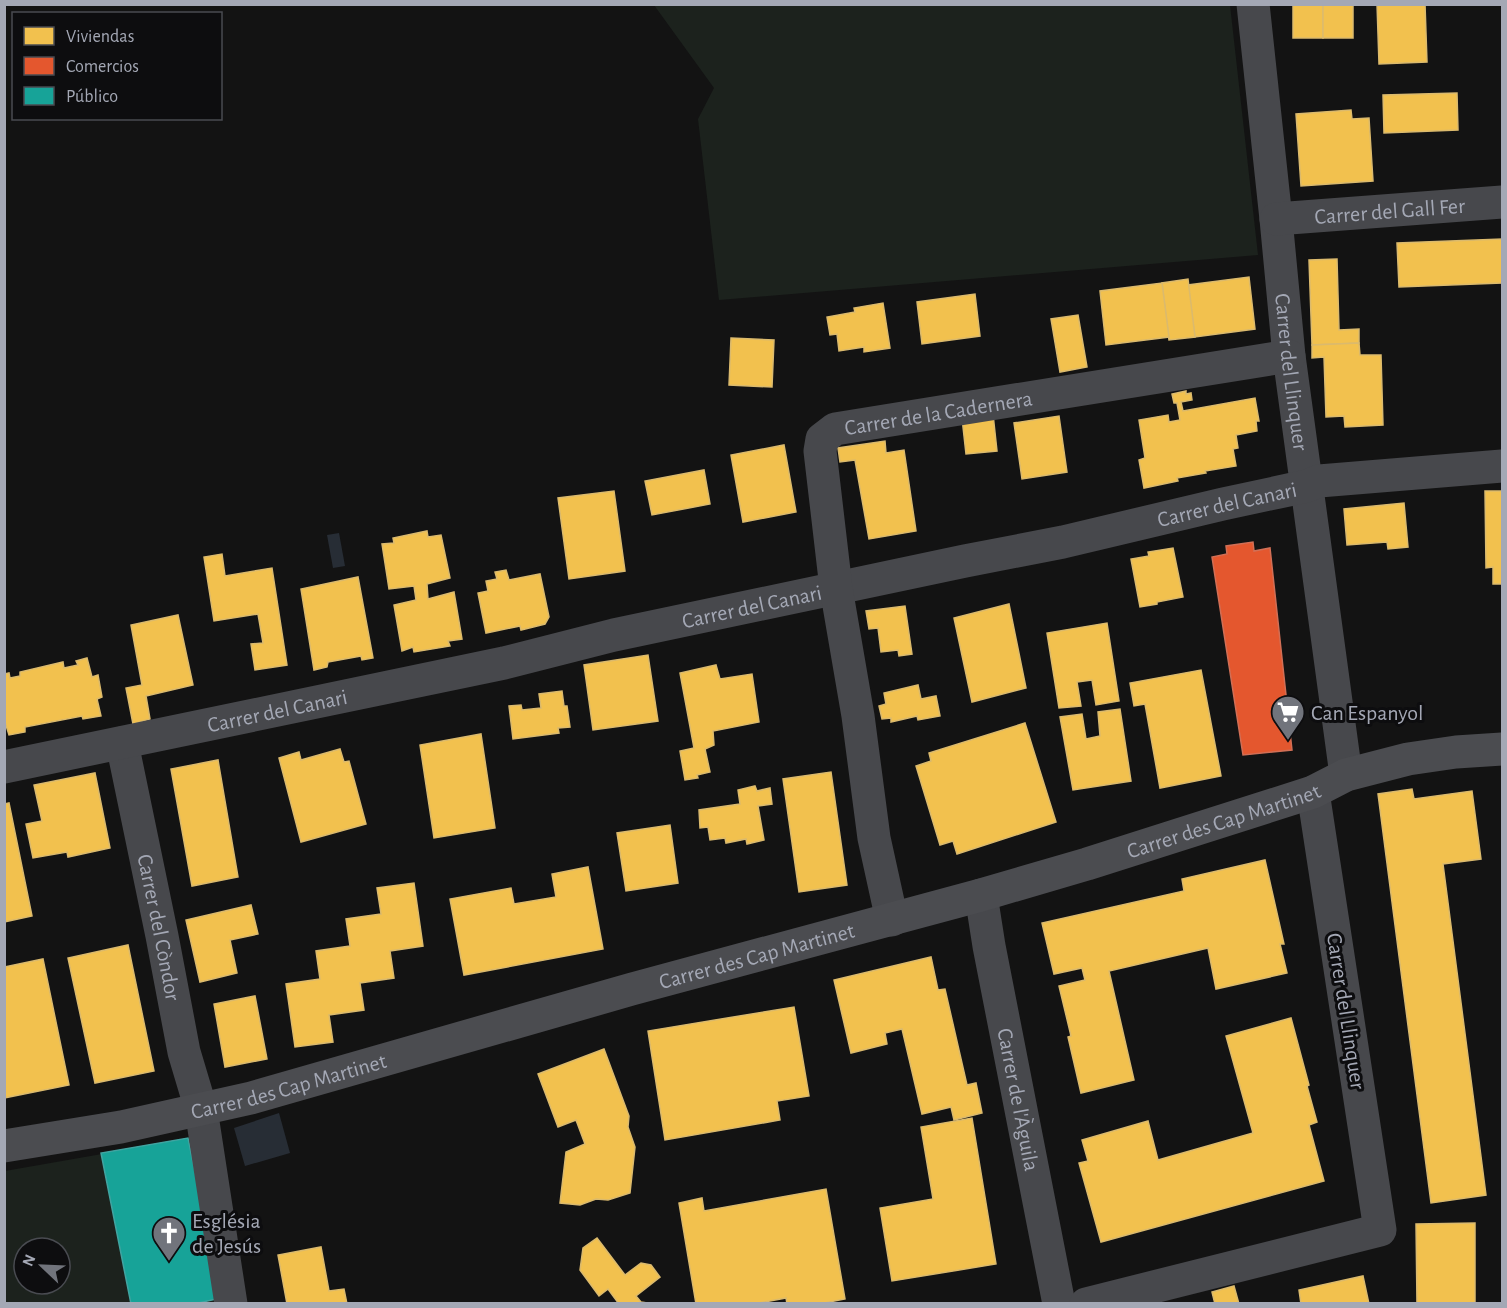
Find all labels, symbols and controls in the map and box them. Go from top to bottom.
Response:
legend [12,12,222,120]
text: Viviendas [66,28,134,46]
text: Comercios [66,58,139,76]
text: Público [66,88,118,106]
street label: Carrer del Gall Fer [1314,195,1466,228]
street label: Carrer del Llinquer [1271,292,1312,452]
street label: Carrer de la Cadernera [843,387,1034,439]
street label: Carrer del Canari [1155,479,1299,531]
street label: Carrer del Canari [680,581,824,632]
street label: Carrer del Canari [205,686,349,736]
supermarket icon: Can Espanyol [1270,694,1306,741]
place label: Can Espanyol [1311,702,1424,724]
street label: Carrer des Cap Martinet [1124,780,1324,863]
street label: Carrer del Còndor [133,852,184,1003]
street label: Carrer des Cap Martinet [657,920,857,993]
street label: Carrer del Llinquer [1323,931,1369,1091]
street label: Carrer de l'Àguila [993,1026,1043,1173]
street label: Carrer des Cap Martinet [189,1050,389,1123]
place label: Església de Jesús [192,1210,261,1257]
church icon: Església de Jesús [151,1215,187,1262]
north arrow [12,1236,72,1296]
text: N [20,1252,39,1269]

